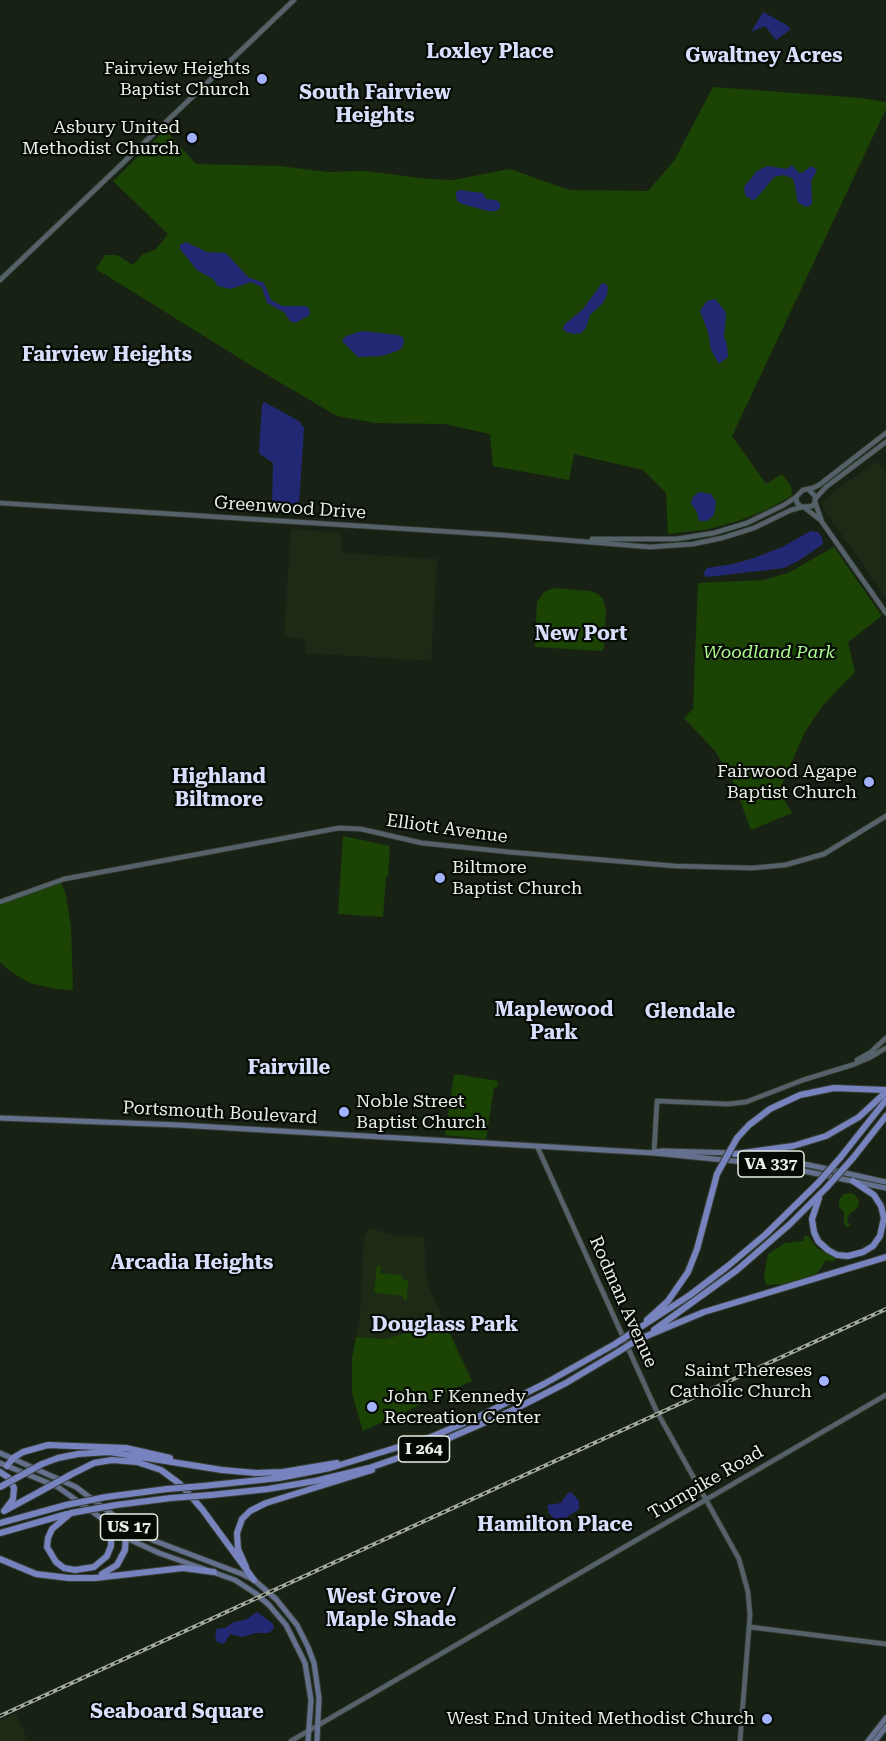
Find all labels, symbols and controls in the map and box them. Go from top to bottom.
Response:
district label: Loxley Place [426,40,554,64]
district label: Gwaltney Acres [685,44,843,68]
place label: Fairview Heights Baptist Church [104,58,250,100]
marker: Fairview Heights Baptist Church [255,72,269,86]
district label: South Fairview Heights [299,81,451,128]
place label: Asbury United Methodist Church [22,117,180,160]
marker: Asbury United Methodist Church [185,131,199,145]
district label: Fairview Heights [22,343,192,367]
street label: Greenwood Drive [213,492,367,524]
district label: New Port [535,622,627,646]
park label: Woodland Park [703,642,835,664]
place label: Fairwood Agape Baptist Church [717,761,857,804]
district label: Highland Biltmore [172,765,266,812]
marker: Fairwood Agape Baptist Church [862,775,876,789]
street label: Elliott Avenue [385,810,509,848]
place label: Biltmore Baptist Church [452,857,582,900]
marker: Biltmore Baptist Church [433,871,447,885]
district label: Maplewood Park [495,998,613,1045]
district label: Glendale [645,1000,735,1024]
district label: Fairville [248,1056,330,1080]
place label: Noble Street Baptist Church [356,1091,486,1134]
street label: Portsmouth Boulevard [122,1097,318,1129]
marker: Noble Street Baptist Church [337,1105,351,1119]
road number: VA 337 [738,1151,804,1177]
street label: Rodman Avenue [584,1233,662,1371]
district label: Arcadia Heights [111,1251,273,1275]
district label: Douglass Park [372,1313,518,1337]
place label: Saint Thereses Catholic Church [670,1360,812,1402]
marker: Saint Thereses Catholic Church [817,1374,831,1388]
place label: John F Kennedy Recreation Center [384,1386,541,1428]
marker: John F Kennedy Recreation Center [365,1400,379,1414]
road number: I 264 [398,1436,450,1462]
street label: Turnpike Road [645,1441,767,1525]
district label: Hamilton Place [477,1513,633,1537]
road number: US 17 [100,1514,158,1540]
district label: West Grove / Maple Shade [326,1585,456,1632]
district label: Seaboard Square [90,1700,264,1724]
place label: West End United Methodist Church [447,1708,755,1730]
marker: West End United Methodist Church [760,1712,774,1726]

